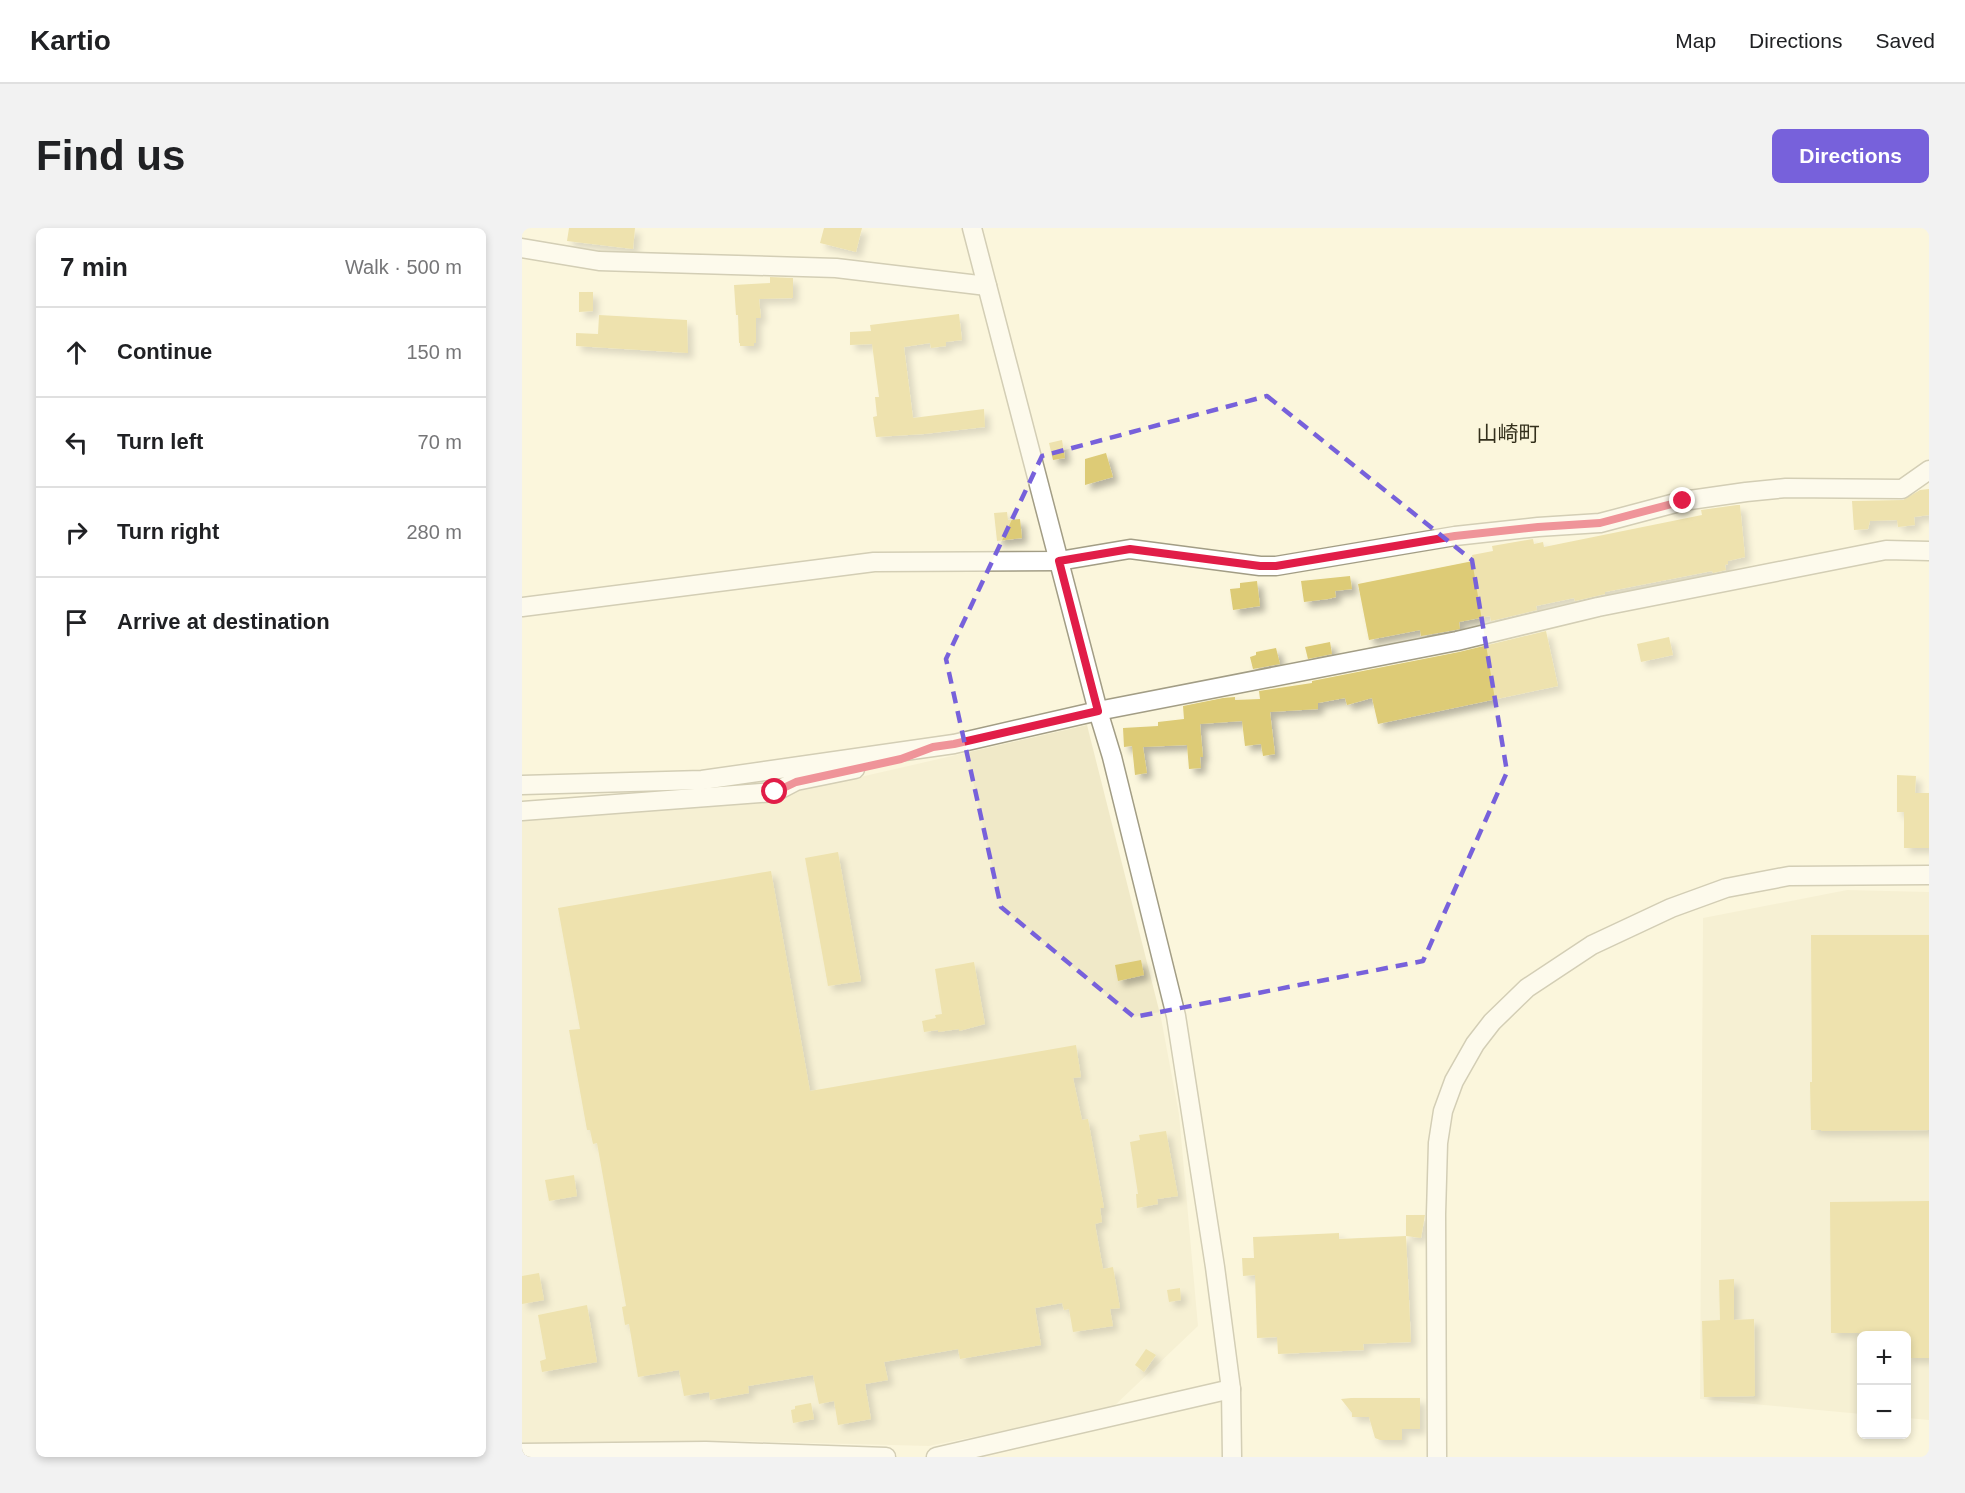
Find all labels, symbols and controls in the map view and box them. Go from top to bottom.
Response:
text: Kartio [30,25,111,56]
text: Map [1675,29,1716,52]
text: Directions [1749,29,1842,52]
text: Saved [1875,29,1935,52]
button: Directions [1772,129,1929,183]
text: Find us [36,132,185,179]
text: 7 min [60,252,128,282]
text: Walk · 500 m [345,256,462,278]
icon: ahead [60,336,93,369]
text: Continue [117,339,212,364]
text: 150 m [406,341,462,363]
district label: 山崎町 [1477,422,1540,445]
icon: left [60,426,93,459]
text: Turn left [117,429,203,454]
text: 70 m [418,431,462,453]
route end [1669,487,1695,513]
icon: right [60,516,93,549]
text: Turn right [117,519,219,544]
text: 280 m [406,521,462,543]
icon: arrive [60,606,93,639]
text: Arrive at destination [117,609,330,634]
route start [761,778,787,804]
map controls [1857,1331,1911,1439]
button: + [1857,1331,1911,1385]
button: − [1857,1385,1911,1439]

